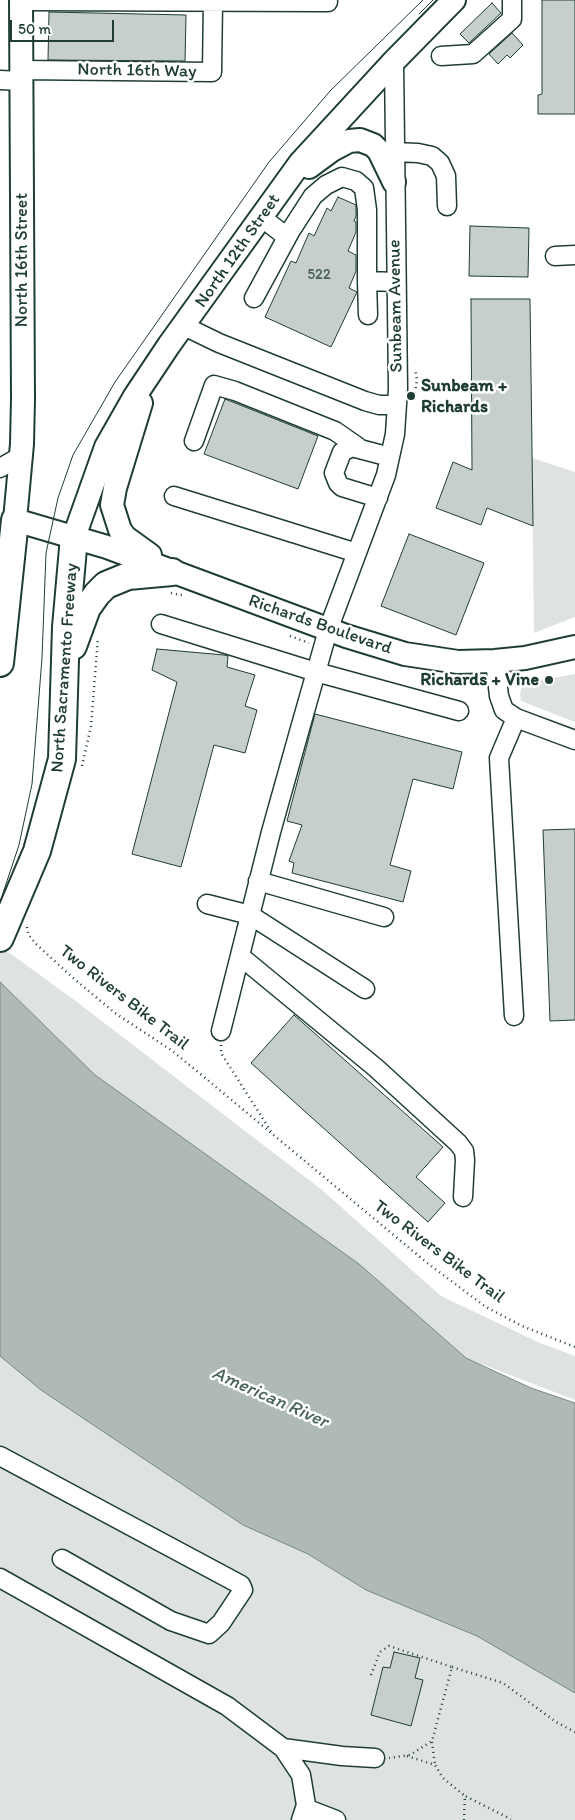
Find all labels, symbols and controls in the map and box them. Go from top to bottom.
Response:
scale bar [12,10,116,42]
text: 50 m [18,20,51,38]
street label: North 16th Way [77,59,197,83]
street label: North 12th Street [191,190,285,312]
street label: North 16th Street [11,193,33,327]
street label: Sunbeam Avenue [384,239,408,373]
house number: 522 [307,266,331,284]
place label: Sunbeam + Richards [421,375,507,418]
marker: Sunbeam + Richards [405,390,417,402]
street label: North Sacramento Freeway [47,563,83,773]
street label: Richards Boulevard [245,590,395,660]
place label: Richards + Vine [420,669,539,691]
marker: Richards + Vine [543,674,555,686]
street label: Two Rivers Bike Trail [55,941,193,1055]
street label: Two Rivers Bike Trail [369,1196,509,1308]
water label: American River [209,1362,331,1434]

